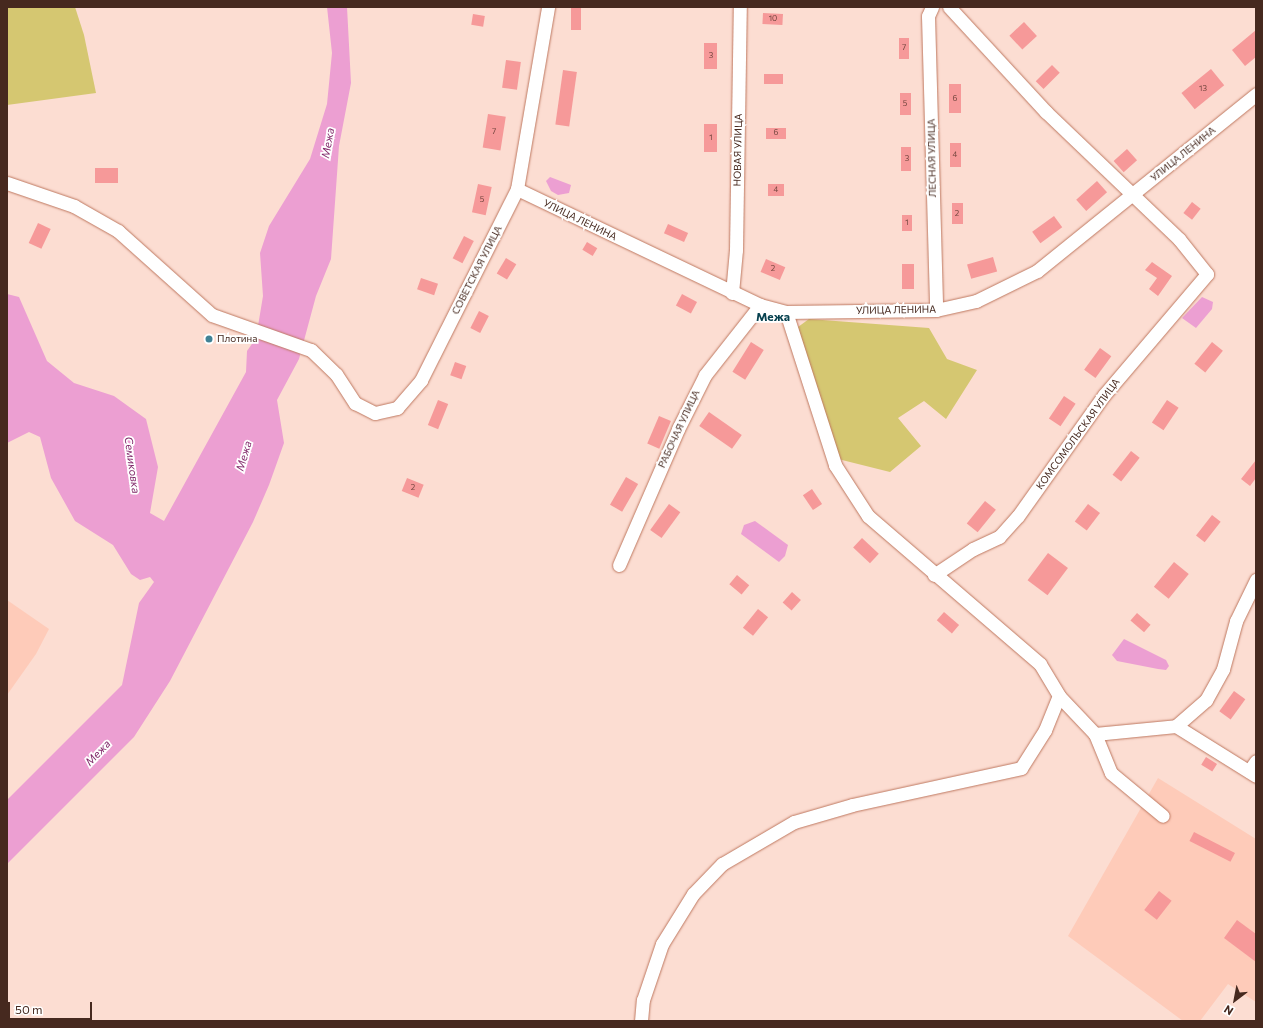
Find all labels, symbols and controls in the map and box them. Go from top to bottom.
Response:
house number: 10 [769,14,777,24]
house number: 7 [902,43,906,53]
house number: 3 [709,51,713,61]
house number: 13 [1199,84,1207,94]
house number: 6 [953,94,957,104]
house number: 5 [903,99,907,109]
street label: НОВАЯ УЛИЦА [731,113,745,187]
street label: ЛЕСНАЯ УЛИЦА [925,119,939,197]
street label: УЛИЦА ЛЕНИНА [1148,124,1218,184]
water label: Межа [319,127,337,159]
house number: 7 [492,127,496,137]
house number: 6 [774,128,778,138]
house number: 1 [709,133,713,143]
house number: 4 [953,150,957,160]
house number: 3 [905,154,909,164]
house number: 4 [774,185,778,195]
house number: 5 [480,195,484,205]
street label: УЛИЦА ЛЕНИНА [541,197,619,243]
house number: 2 [955,209,959,219]
house number: 1 [905,218,909,228]
street label: СОВЕТСКАЯ УЛИЦА [449,224,505,316]
house number: 2 [771,264,775,274]
street label: УЛИЦА ЛЕНИНА [856,303,936,317]
district label: Межа [756,310,790,324]
place label: Плотина [217,333,257,345]
marker: Плотина [204,334,214,344]
street label: КОМСОМОЛЬСКАЯ УЛИЦА [1034,376,1122,492]
street label: РАБОЧАЯ УЛИЦА [656,388,702,470]
water label: Семиковка [121,436,143,494]
water label: Межа [233,439,255,473]
house number: 2 [411,483,415,493]
water label: Межа [83,737,113,769]
north arrow [1215,980,1255,1020]
scale bar [10,994,94,1020]
text: 50 m [15,1002,43,1016]
text: N [1221,1003,1235,1018]

